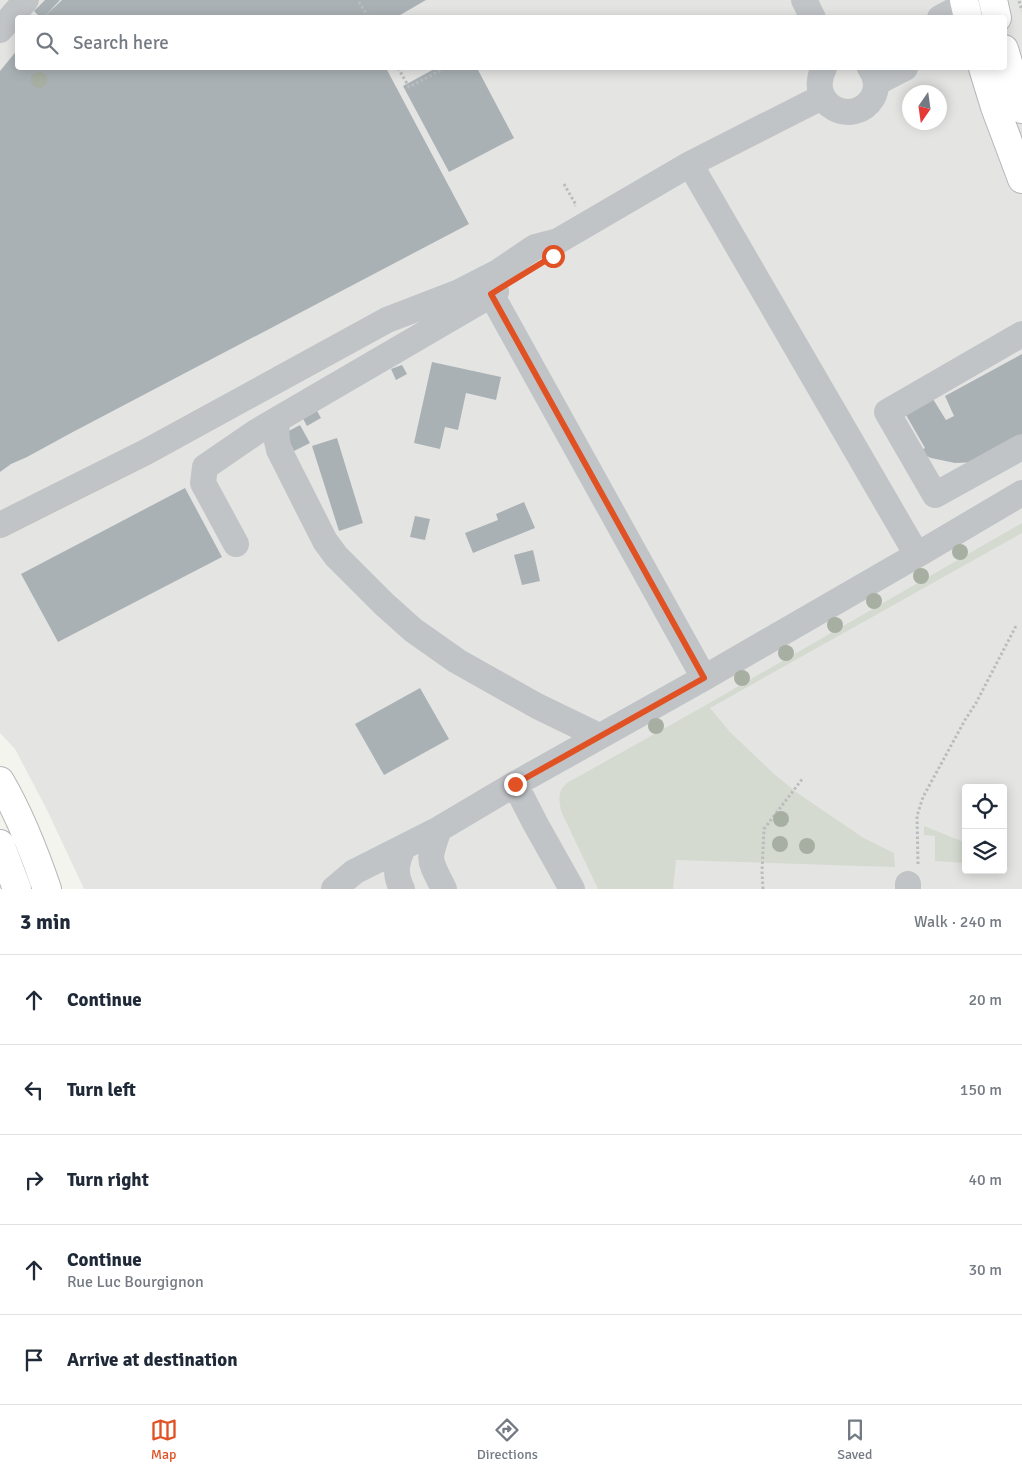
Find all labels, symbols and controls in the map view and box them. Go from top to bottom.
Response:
search box [15,15,1007,70]
icon: search [33,29,61,57]
text: Search here [73,31,169,55]
north arrow [902,85,947,130]
route start [542,245,565,268]
route end [504,773,527,796]
map controls [962,784,1007,874]
button: locate [962,784,1007,829]
button: layers [962,829,1007,874]
text: 3 min [20,909,71,935]
text: Walk · 240 m [914,912,1002,932]
icon: ahead [20,986,48,1014]
text: Continue [67,988,142,1012]
text: 20 m [968,990,1002,1010]
icon: left [20,1076,48,1104]
text: Turn left [67,1078,136,1102]
text: 150 m [960,1080,1002,1100]
icon: right [20,1166,48,1194]
text: Turn right [67,1168,149,1192]
text: 40 m [968,1170,1002,1190]
text: Continue [67,1248,142,1272]
icon: ahead [20,1256,48,1284]
text: 30 m [968,1260,1002,1280]
text: Rue Luc Bourgignon [67,1272,204,1292]
icon: arrive [20,1346,48,1374]
text: Arrive at destination [67,1348,238,1372]
tab: Map [150,1416,178,1463]
tab: Directions [477,1416,538,1463]
tab: Saved [837,1416,872,1463]

